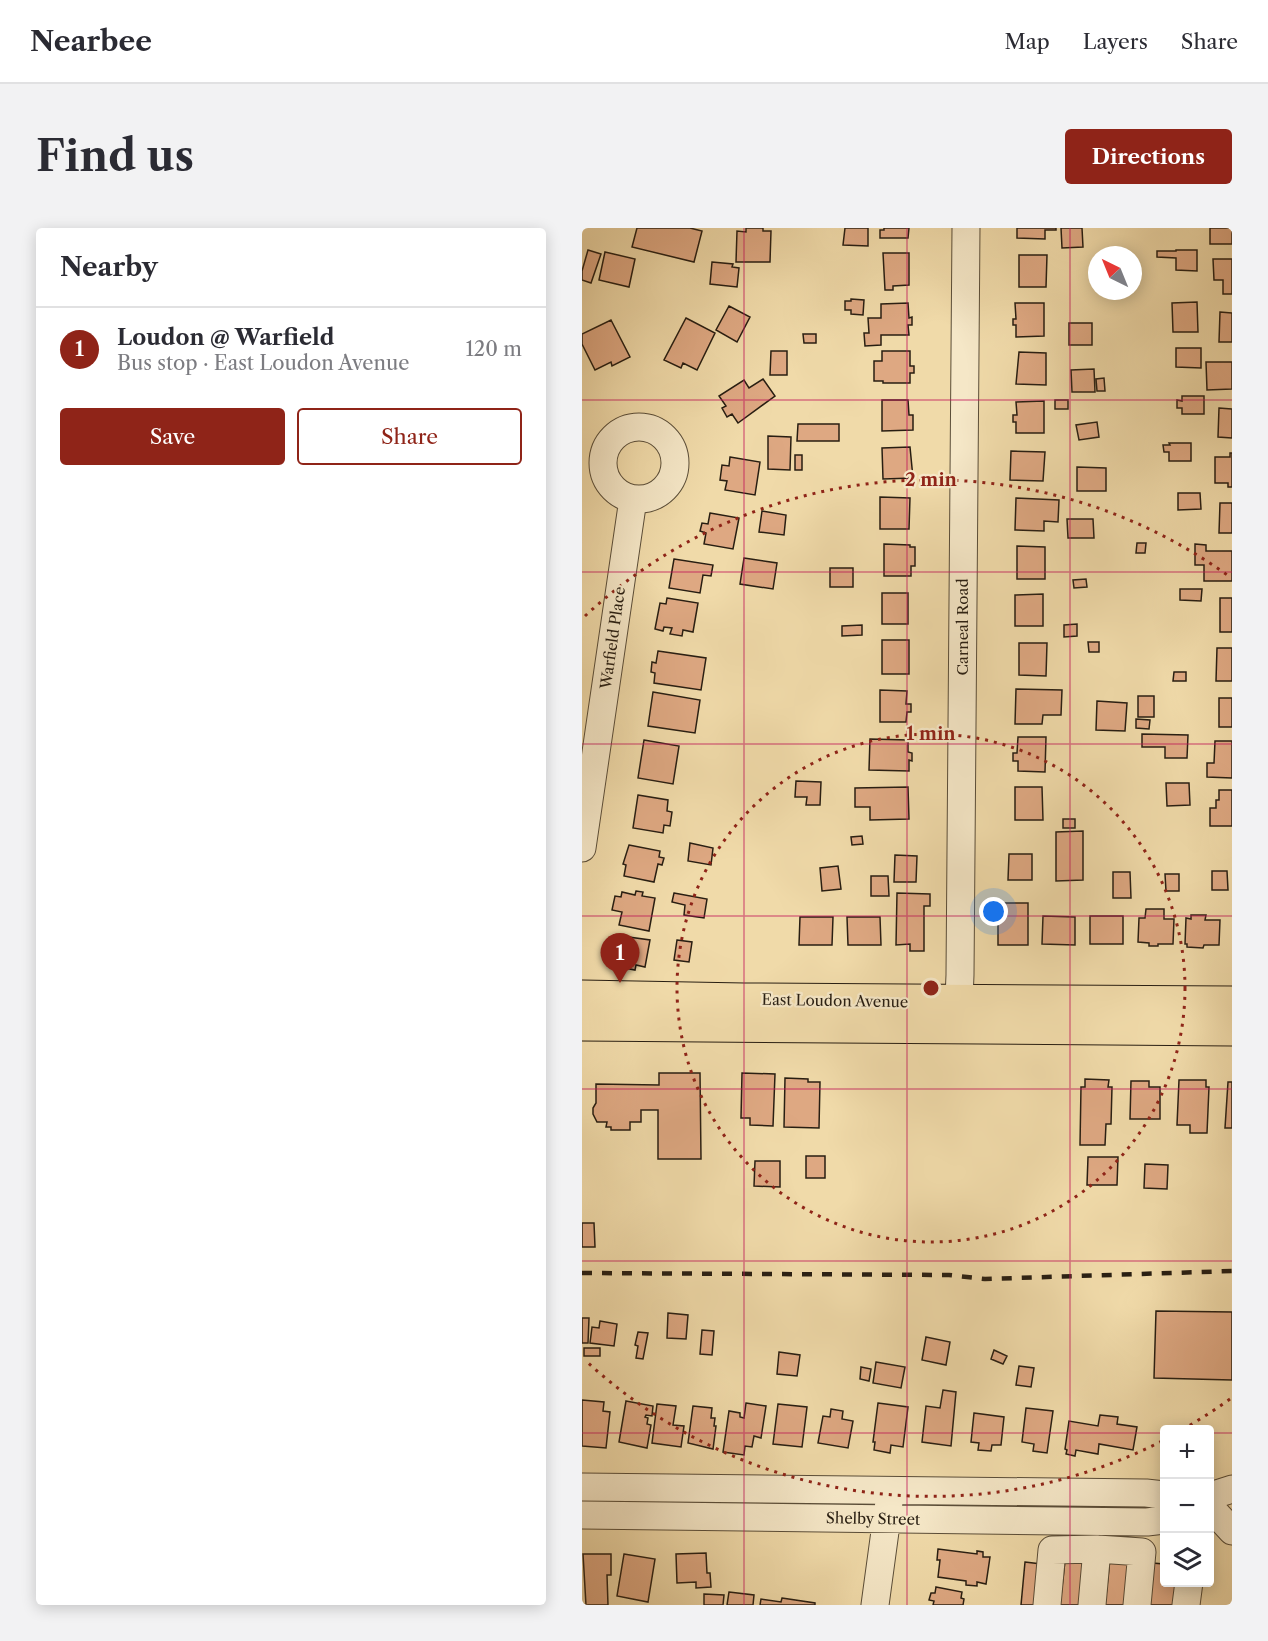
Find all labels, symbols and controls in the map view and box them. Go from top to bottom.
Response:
text: Nearbee [30,24,152,58]
text: Map [1005,29,1050,54]
text: Layers [1083,29,1148,54]
text: Share [1181,29,1238,54]
button: Directions [1065,129,1232,184]
text: Find us [36,130,194,182]
north arrow [1088,246,1142,300]
text: Nearby [60,251,158,283]
text: Loudon @ Warfield [117,324,334,351]
text: 1 [75,337,84,361]
text: 120 m [465,337,522,361]
text: Bus stop · East Loudon Avenue [117,351,409,375]
button: Save [60,408,285,465]
button: Share [297,408,522,465]
text: 2 min [905,469,958,491]
street label: Carneal Road [953,578,972,676]
street label: Warfield Place [596,585,629,691]
text: 1 min [906,723,956,745]
your location [979,897,1008,926]
pin: 1 [600,934,639,983]
centre of rings [921,978,941,998]
street label: East Loudon Avenue [762,990,909,1011]
map controls [1160,1425,1214,1587]
button: + [1160,1425,1214,1479]
button: − [1160,1479,1214,1533]
street label: Shelby Street [826,1508,921,1529]
button: layers [1160,1533,1214,1587]

